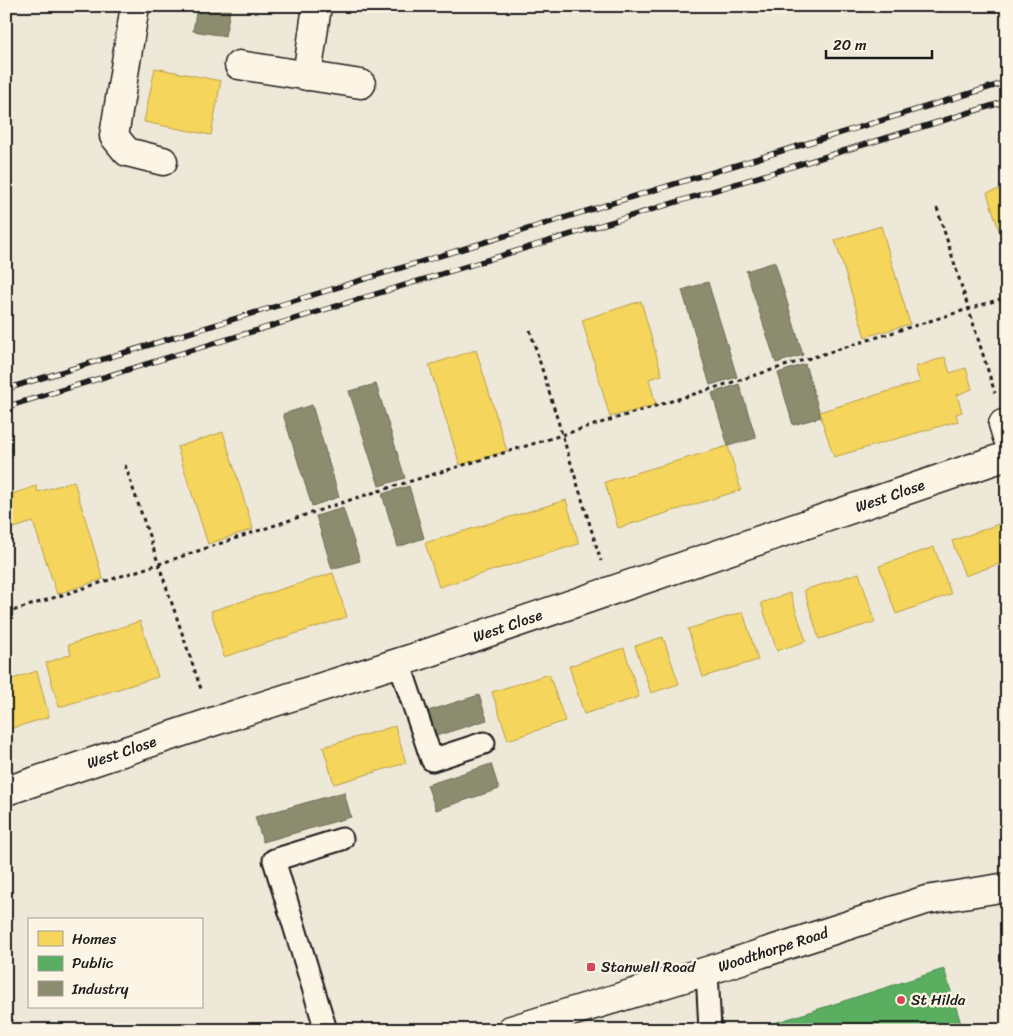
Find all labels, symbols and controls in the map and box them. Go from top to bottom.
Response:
scale bar [826,28,932,60]
text: 20 m [833,32,867,58]
street label: West Close [852,472,928,520]
street label: West Close [469,602,546,650]
street label: West Close [83,728,160,776]
legend [28,918,202,1008]
street label: Woodthorpe Road [714,919,832,980]
text: Homes [72,926,116,952]
text: Public [72,950,114,976]
place label: Stanwell Road [601,954,696,980]
marker: Stanwell Road [585,961,597,973]
text: Industry [71,976,129,1002]
place label: St Hilda [911,987,966,1013]
marker: St Hilda [895,994,907,1006]

